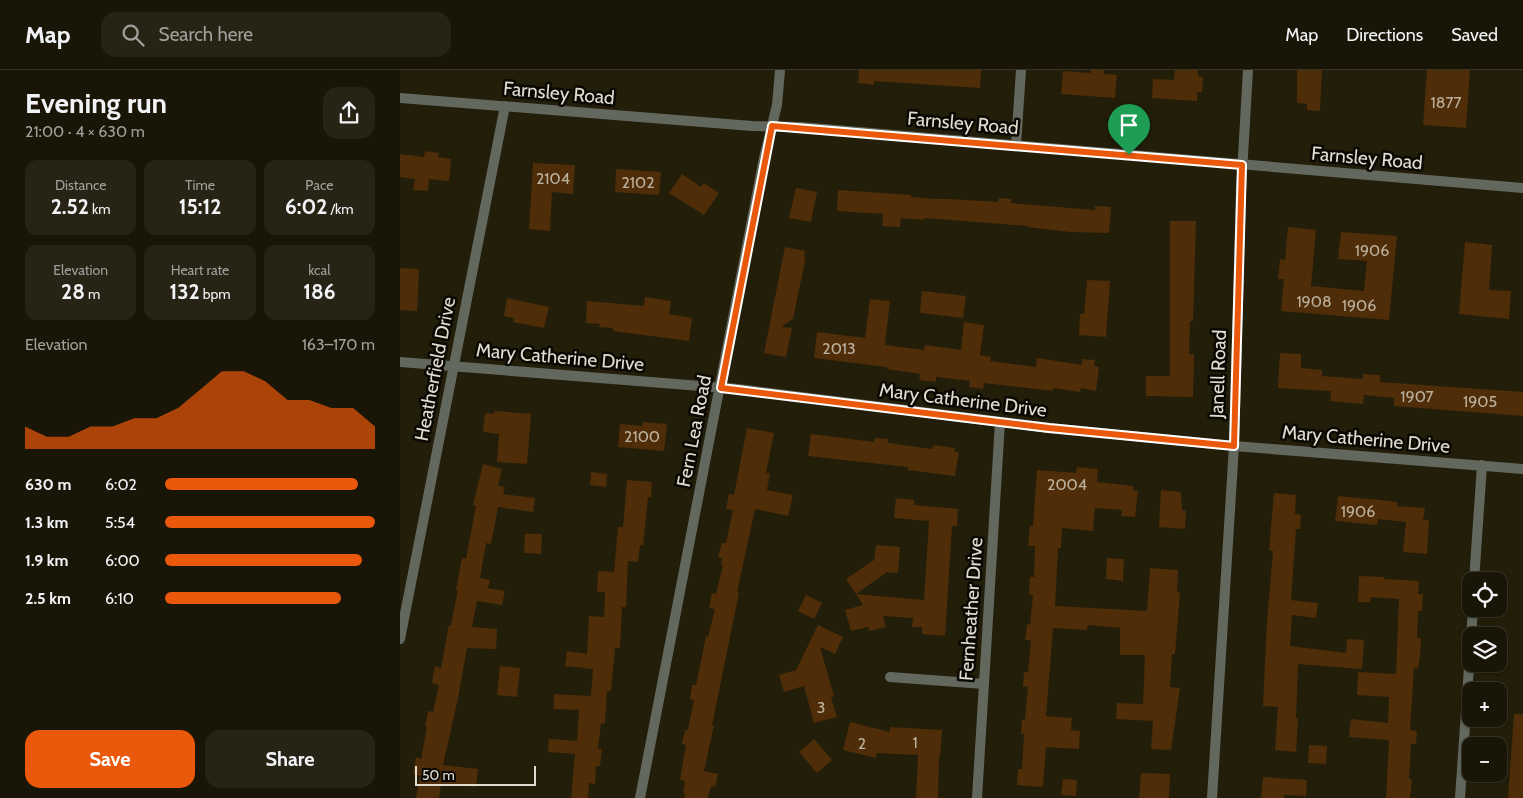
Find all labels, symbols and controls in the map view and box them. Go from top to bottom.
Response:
search box [101,12,451,57]
text: Map [25,20,71,49]
icon: search [119,21,147,49]
text: Search here [159,23,253,46]
text: Map [1285,24,1318,46]
text: Directions [1346,24,1423,46]
text: Saved [1451,24,1498,46]
street label: Farnsley Road [502,77,616,109]
text: Evening run [25,86,167,120]
button: share [323,87,375,139]
house number: 1877 [1430,93,1462,112]
pin [1108,104,1150,155]
street label: Farnsley Road [906,107,1020,139]
icon: arrive [1115,111,1143,139]
text: 21:00 · 4 × 630 m [25,122,145,141]
street label: Farnsley Road [1310,142,1424,174]
house number: 2104 [536,169,570,188]
house number: 2102 [621,173,655,192]
text: Distance [55,176,106,194]
text: Time [185,176,215,194]
text: Pace [305,176,333,194]
text: 2.52 [51,194,89,219]
text: 15:12 [179,194,221,219]
text: 6:02 [285,194,327,219]
text: km [89,200,111,218]
text: /km [327,200,354,218]
house number: 1906 [1355,241,1389,260]
text: Elevation [53,261,108,279]
text: Heart rate [171,261,229,279]
text: kcal [308,261,331,279]
text: 28 [61,279,85,304]
text: 132 [169,279,200,304]
text: 186 [303,279,335,304]
text: m [85,285,100,303]
text: bpm [200,285,231,303]
house number: 1908 [1296,292,1332,311]
street label: Heatherfield Drive [410,295,460,443]
house number: 1906 [1342,296,1376,315]
street label: Janell Road [1205,329,1231,420]
text: Elevation [25,335,88,354]
text: 163–170 m [302,335,375,354]
street label: Mary Catherine Drive [475,338,645,376]
house number: 2013 [822,339,856,358]
street label: Fern Lea Road [672,373,716,489]
street label: Mary Catherine Drive [878,378,1048,422]
house number: 1907 [1400,387,1434,406]
house number: 1905 [1463,392,1497,411]
street label: Mary Catherine Drive [1281,420,1451,458]
house number: 2100 [624,427,660,446]
text: 630 m [25,475,71,494]
text: 6:02 [105,475,137,494]
house number: 2004 [1047,475,1087,494]
house number: 1906 [1341,502,1375,521]
text: 1.3 km [25,513,68,532]
text: 5:54 [105,513,135,532]
street label: Fernheather Drive [955,536,988,682]
text: 1.9 km [25,551,68,570]
text: 6:00 [105,551,140,570]
map controls [1462,572,1507,782]
button: locate [1462,572,1507,617]
text: 2.5 km [25,589,71,608]
text: 6:10 [105,589,134,608]
button: layers [1462,627,1507,672]
button: + [1462,682,1507,727]
house number: 3 [817,698,825,717]
button: Save [25,730,195,788]
button: Share [205,730,375,788]
house number: 1 [912,733,918,752]
house number: 2 [858,734,866,753]
button: − [1462,737,1507,782]
scale bar [415,763,536,786]
text: 50 m [422,766,455,784]

